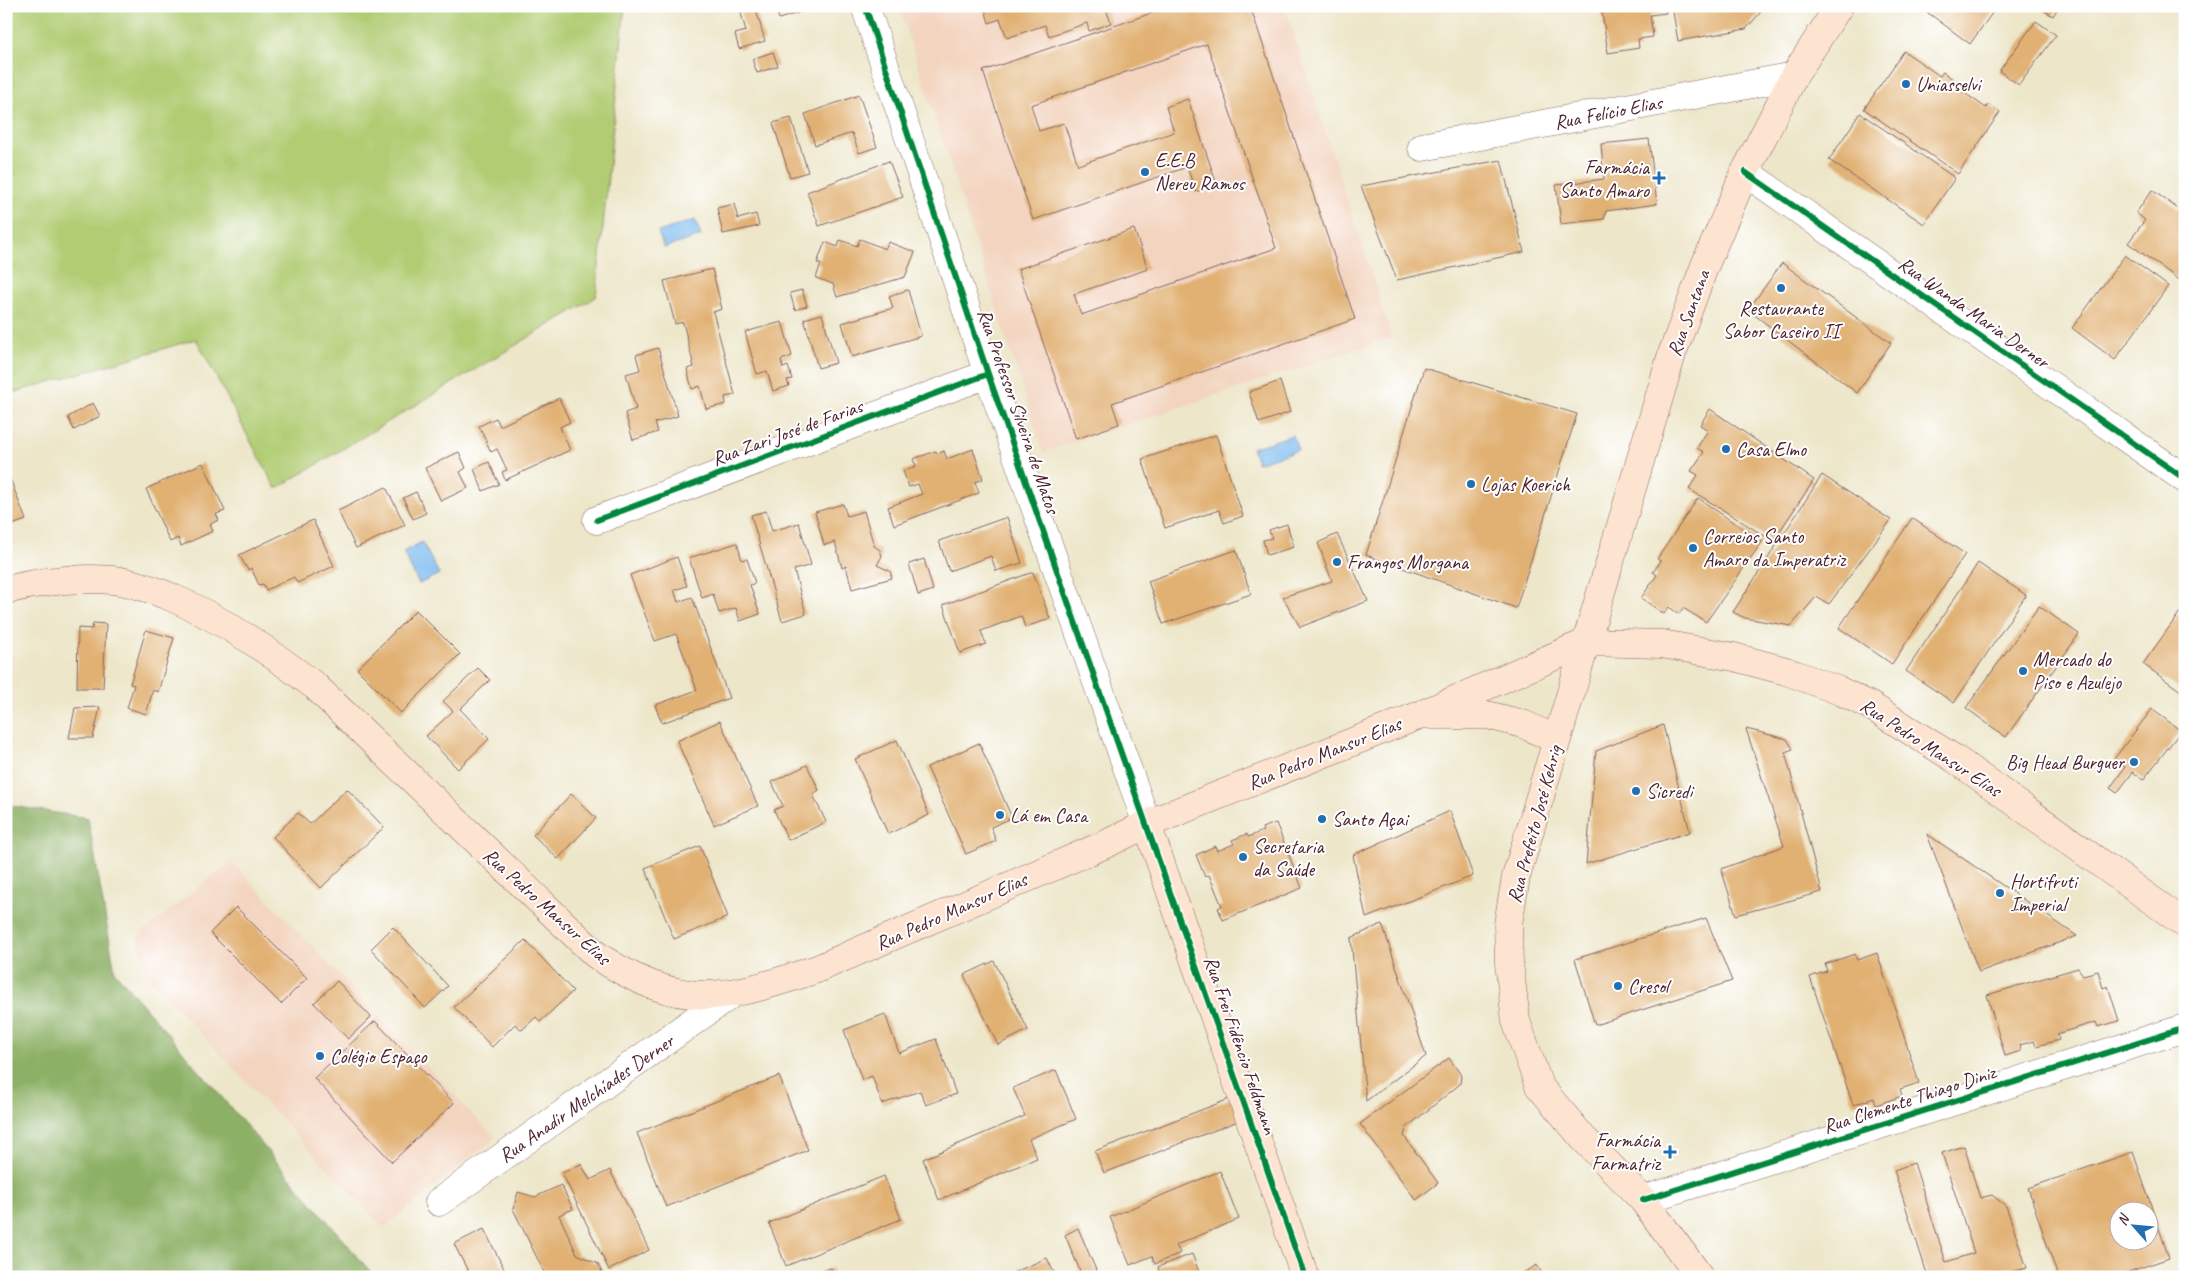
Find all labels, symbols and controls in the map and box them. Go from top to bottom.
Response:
place label: Uniasselvi [1916,72,1983,97]
marker: Uniasselvi [1900,78,1912,90]
street label: Rua Felício Elias [1552,89,1666,135]
place label: E.E.B Nereu Ramos [1155,148,1247,196]
place label: Farmácia Santo Amaro [1560,155,1651,203]
marker: E.E.B Nereu Ramos [1139,166,1151,178]
marker: Farmácia Santo Amaro [1653,172,1665,184]
street label: Rua Wanda Maria Derner [1893,251,2055,375]
street label: Rua Santana [1661,265,1716,360]
marker: Restaurante Sabor Caseiro II [1775,282,1787,294]
place label: Restaurante Sabor Caseiro II [1723,296,1843,344]
street label: Rua Professor Silveira de Matos [972,306,1066,519]
street label: Rua Zari José de Farias [708,393,868,471]
place label: Casa Elmo [1736,437,1807,462]
marker: Casa Elmo [1720,443,1732,455]
place label: Lojas Koerich [1481,472,1571,497]
marker: Lojas Koerich [1465,478,1477,490]
place label: Correios Santo Amaro da Imperatriz [1703,524,1847,572]
marker: Correios Santo Amaro da Imperatriz [1687,542,1699,554]
place label: Frangos Morgana [1347,550,1470,575]
marker: Frangos Morgana [1331,556,1343,568]
place label: Mercado do Piso e Azulejo [2033,647,2122,695]
marker: Mercado do Piso e Azulejo [2017,665,2029,677]
street label: Rua Pedro Mansur Elias [1856,693,2008,804]
street label: Rua Pedro Mansur Elias [1244,711,1407,796]
street label: Rua Prefeito José Kehrig [1501,741,1568,906]
place label: Big Head Burguer [2006,750,2126,775]
marker: Big Head Burguer [2128,756,2140,768]
place label: Sicredi [1646,779,1695,804]
marker: Sicredi [1630,785,1642,797]
place label: Lá em Casa [1010,803,1089,828]
place label: Santo Açai [1332,807,1410,832]
marker: Lá em Casa [994,809,1006,821]
marker: Santo Açai [1316,813,1328,825]
place label: Secretaria da Saúde [1253,834,1325,882]
street label: Rua Pedro Mansur Elias [478,843,617,972]
marker: Secretaria da Saúde [1237,851,1249,863]
street label: Rua Pedro Mansur Elias [872,866,1033,956]
place label: Hortifruti Imperial [2010,869,2079,917]
marker: Hortifruti Imperial [1994,887,2006,899]
street label: Rua Frei Fidêncio Feldmann [1198,953,1283,1138]
place label: Cresol [1628,974,1672,999]
marker: Cresol [1612,980,1624,992]
street label: Rua Anadir Melchíades Derner [494,1028,680,1168]
place label: Colégio Espaço [330,1044,428,1069]
marker: Colégio Espaço [314,1050,326,1062]
street label: Rua Clemente Thiago Diniz [1820,1059,2000,1139]
place label: Farmácia Farmatriz [1591,1128,1662,1176]
marker: Farmácia Farmatriz [1664,1146,1676,1158]
north arrow [2108,1200,2158,1250]
text: N [2113,1211,2133,1228]

